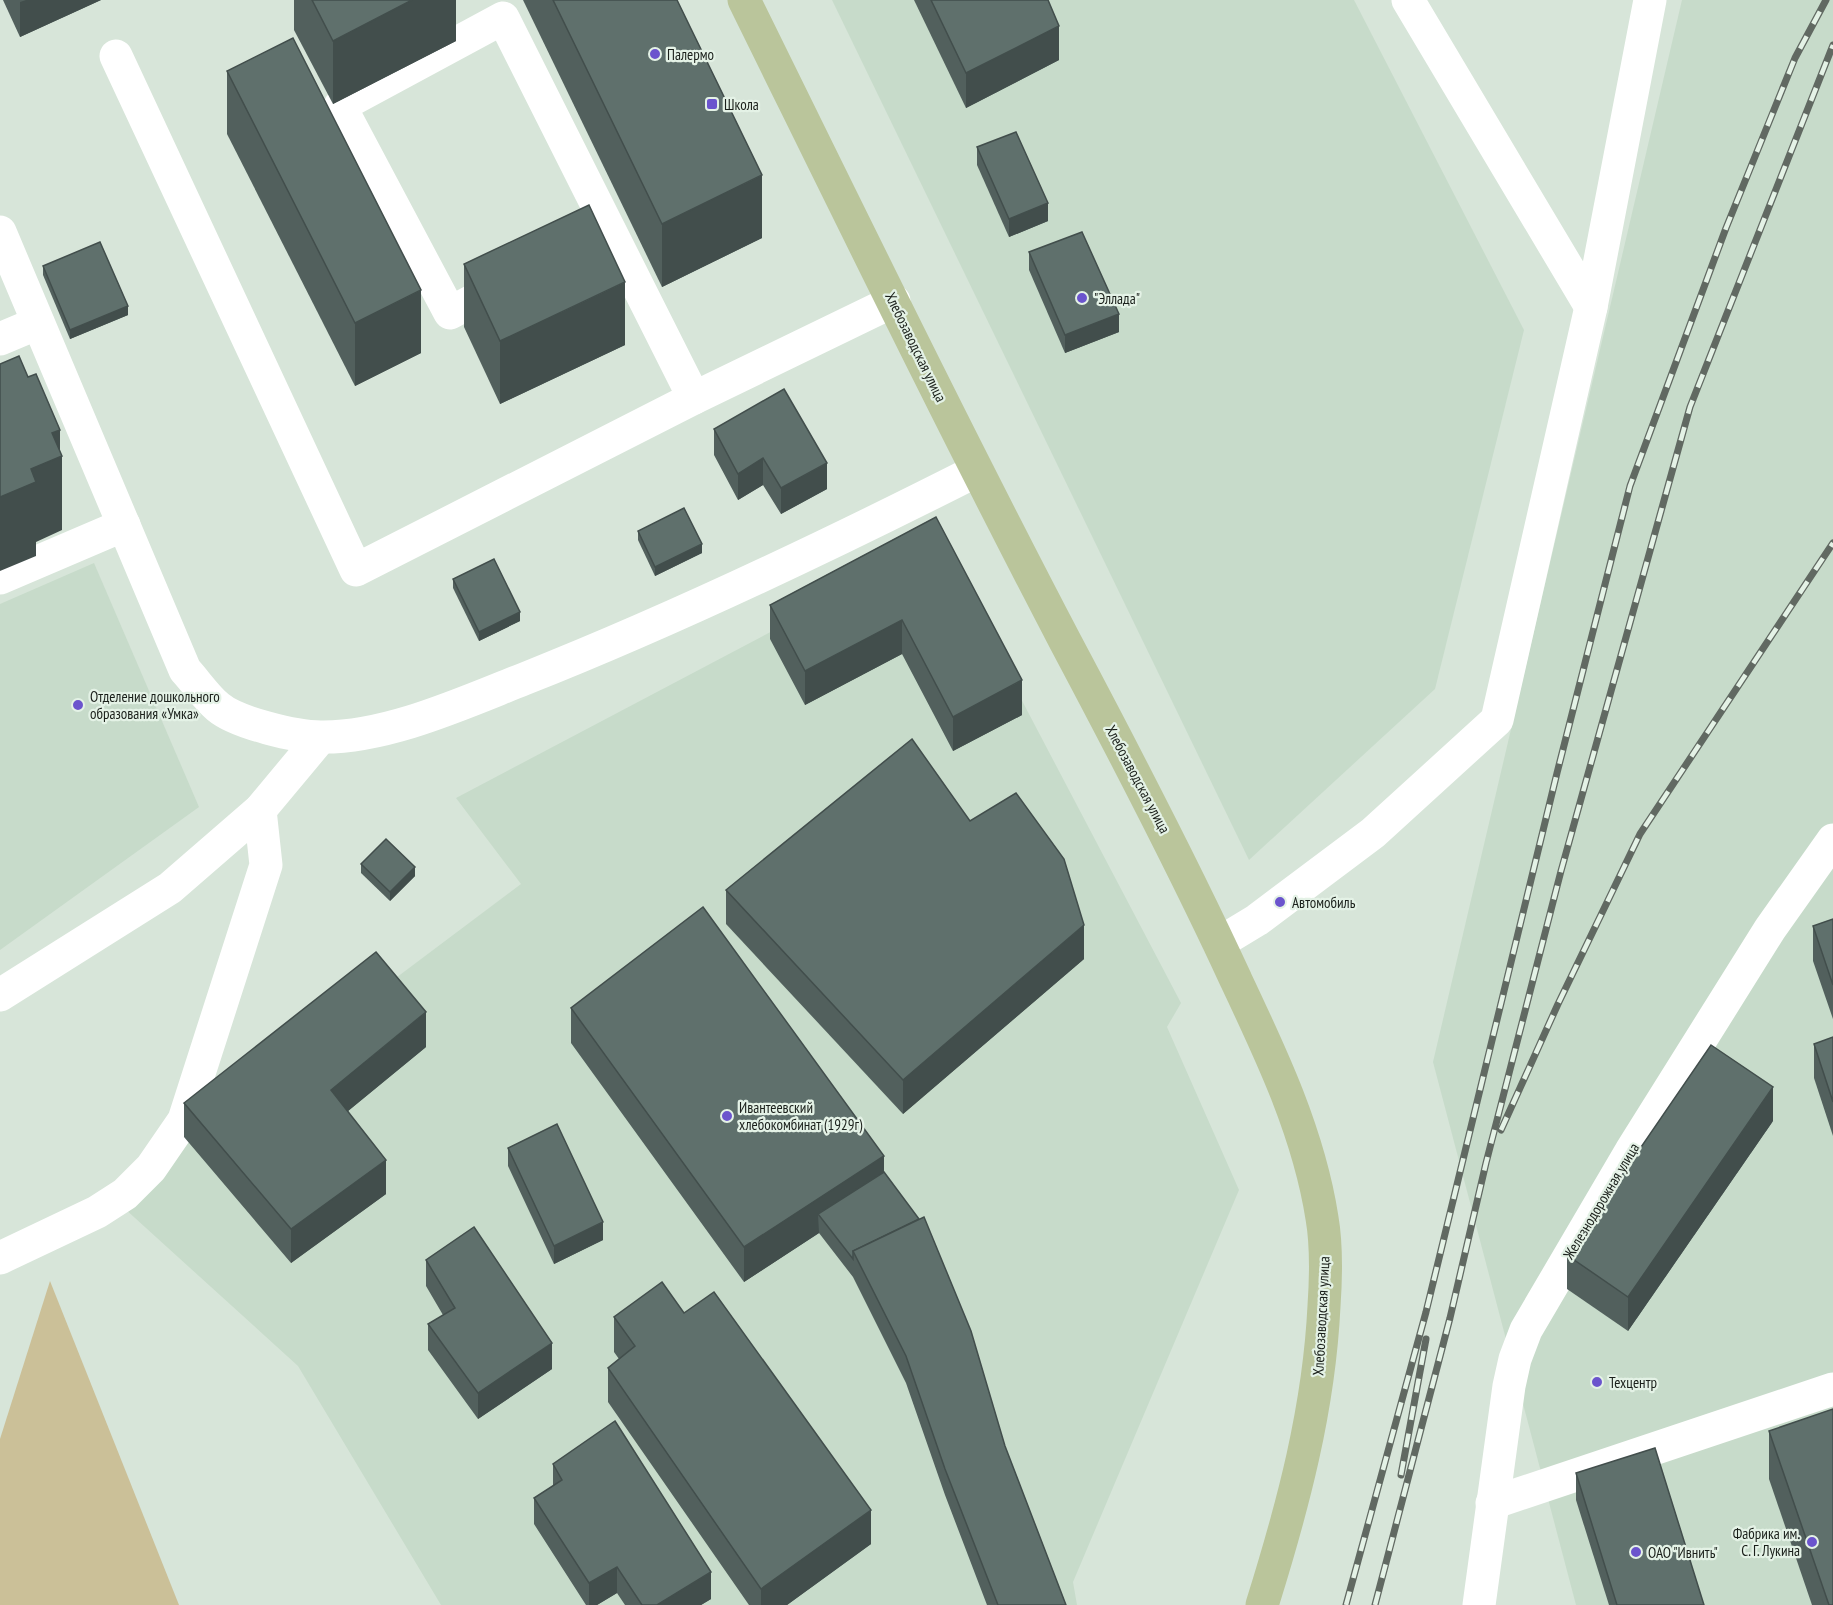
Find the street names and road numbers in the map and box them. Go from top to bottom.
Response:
street label: Хлебозаводская улица [881,289,951,405]
street label: Хлебозаводская улица [1102,722,1174,836]
street label: Железнодорожная улица [1558,1139,1643,1263]
street label: Хлебозаводская улица [1308,1256,1334,1376]

